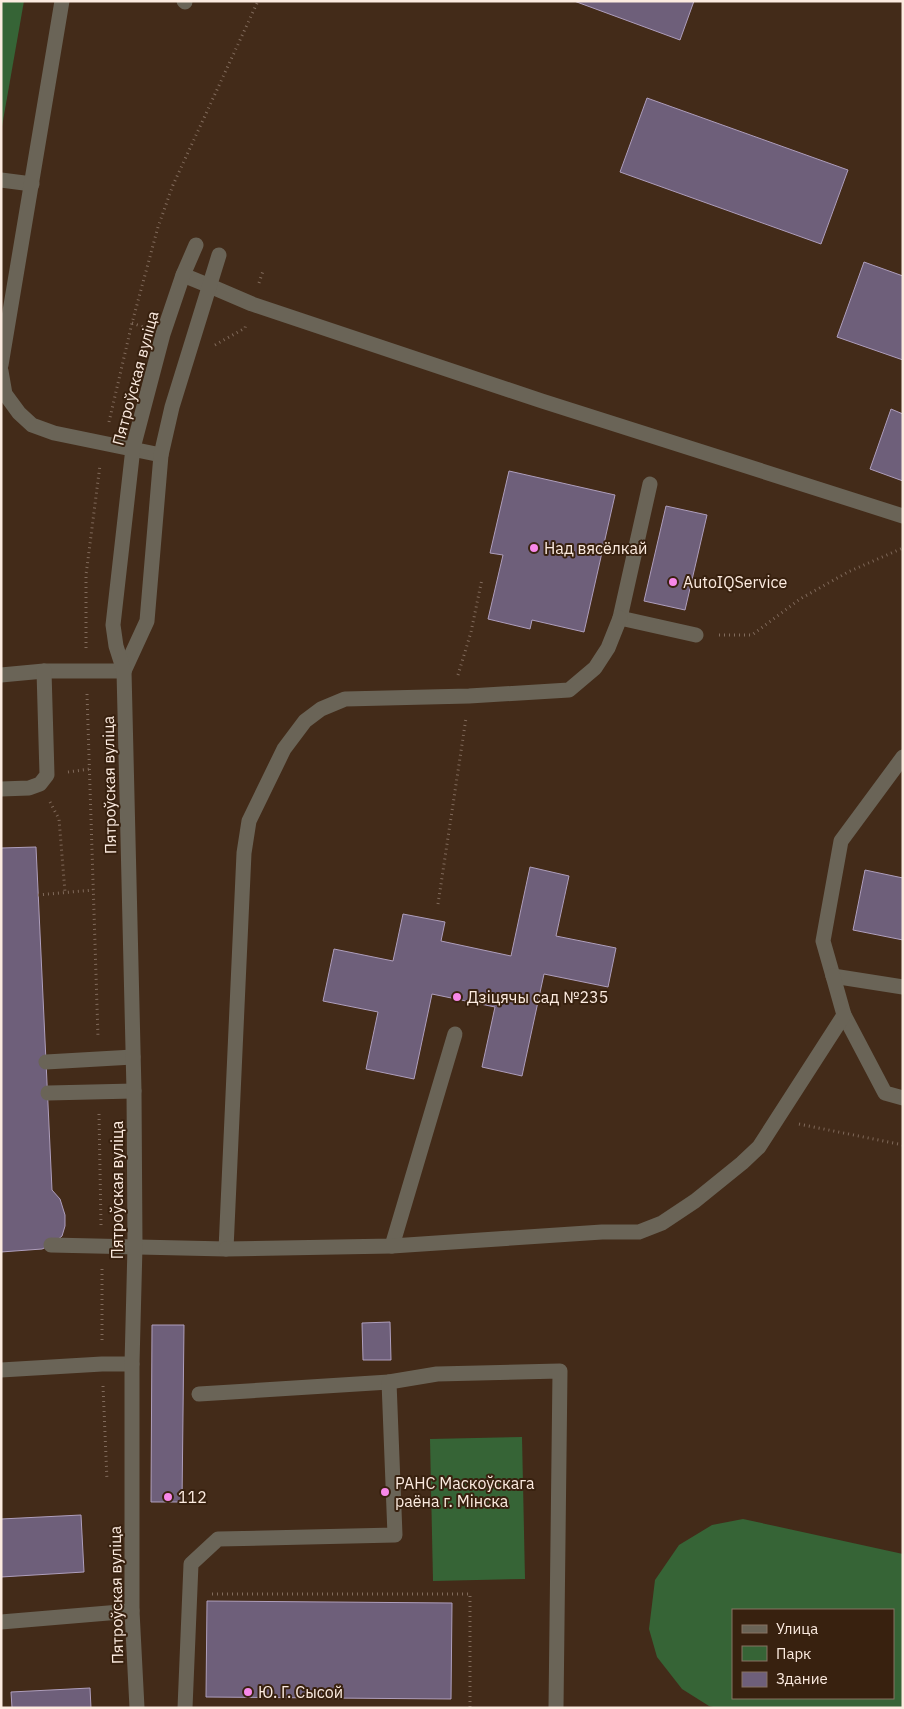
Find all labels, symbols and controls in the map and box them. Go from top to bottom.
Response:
street label: Пятроўская вуліца [107,308,163,447]
place label: Над вясёлкай [544,538,647,558]
marker: Над вясёлкай [528,542,540,554]
place label: AutoIQService [683,572,787,592]
marker: AutoIQService [667,576,679,588]
street label: Пятроўская вуліца [98,715,120,854]
place label: Дзіцячы сад №235 [467,987,608,1007]
marker: Дзіцячы сад №235 [451,991,463,1003]
street label: Пятроўская вуліца [107,1120,127,1259]
place label: РАНС Маскоўскага раёна г. Мінска [395,1473,535,1511]
marker: РАНС Маскоўскага раёна г. Мінска [379,1486,391,1498]
place label: 112 [178,1487,207,1507]
marker: 112 [162,1491,174,1503]
street label: Пятроўская вуліца [105,1525,127,1664]
legend [732,1609,894,1699]
text: Улица [776,1619,818,1638]
text: Парк [776,1644,811,1663]
text: Здание [776,1669,828,1688]
place label: Ю. Г. Сысой [258,1682,343,1702]
marker: Ю. Г. Сысой [242,1686,254,1698]

